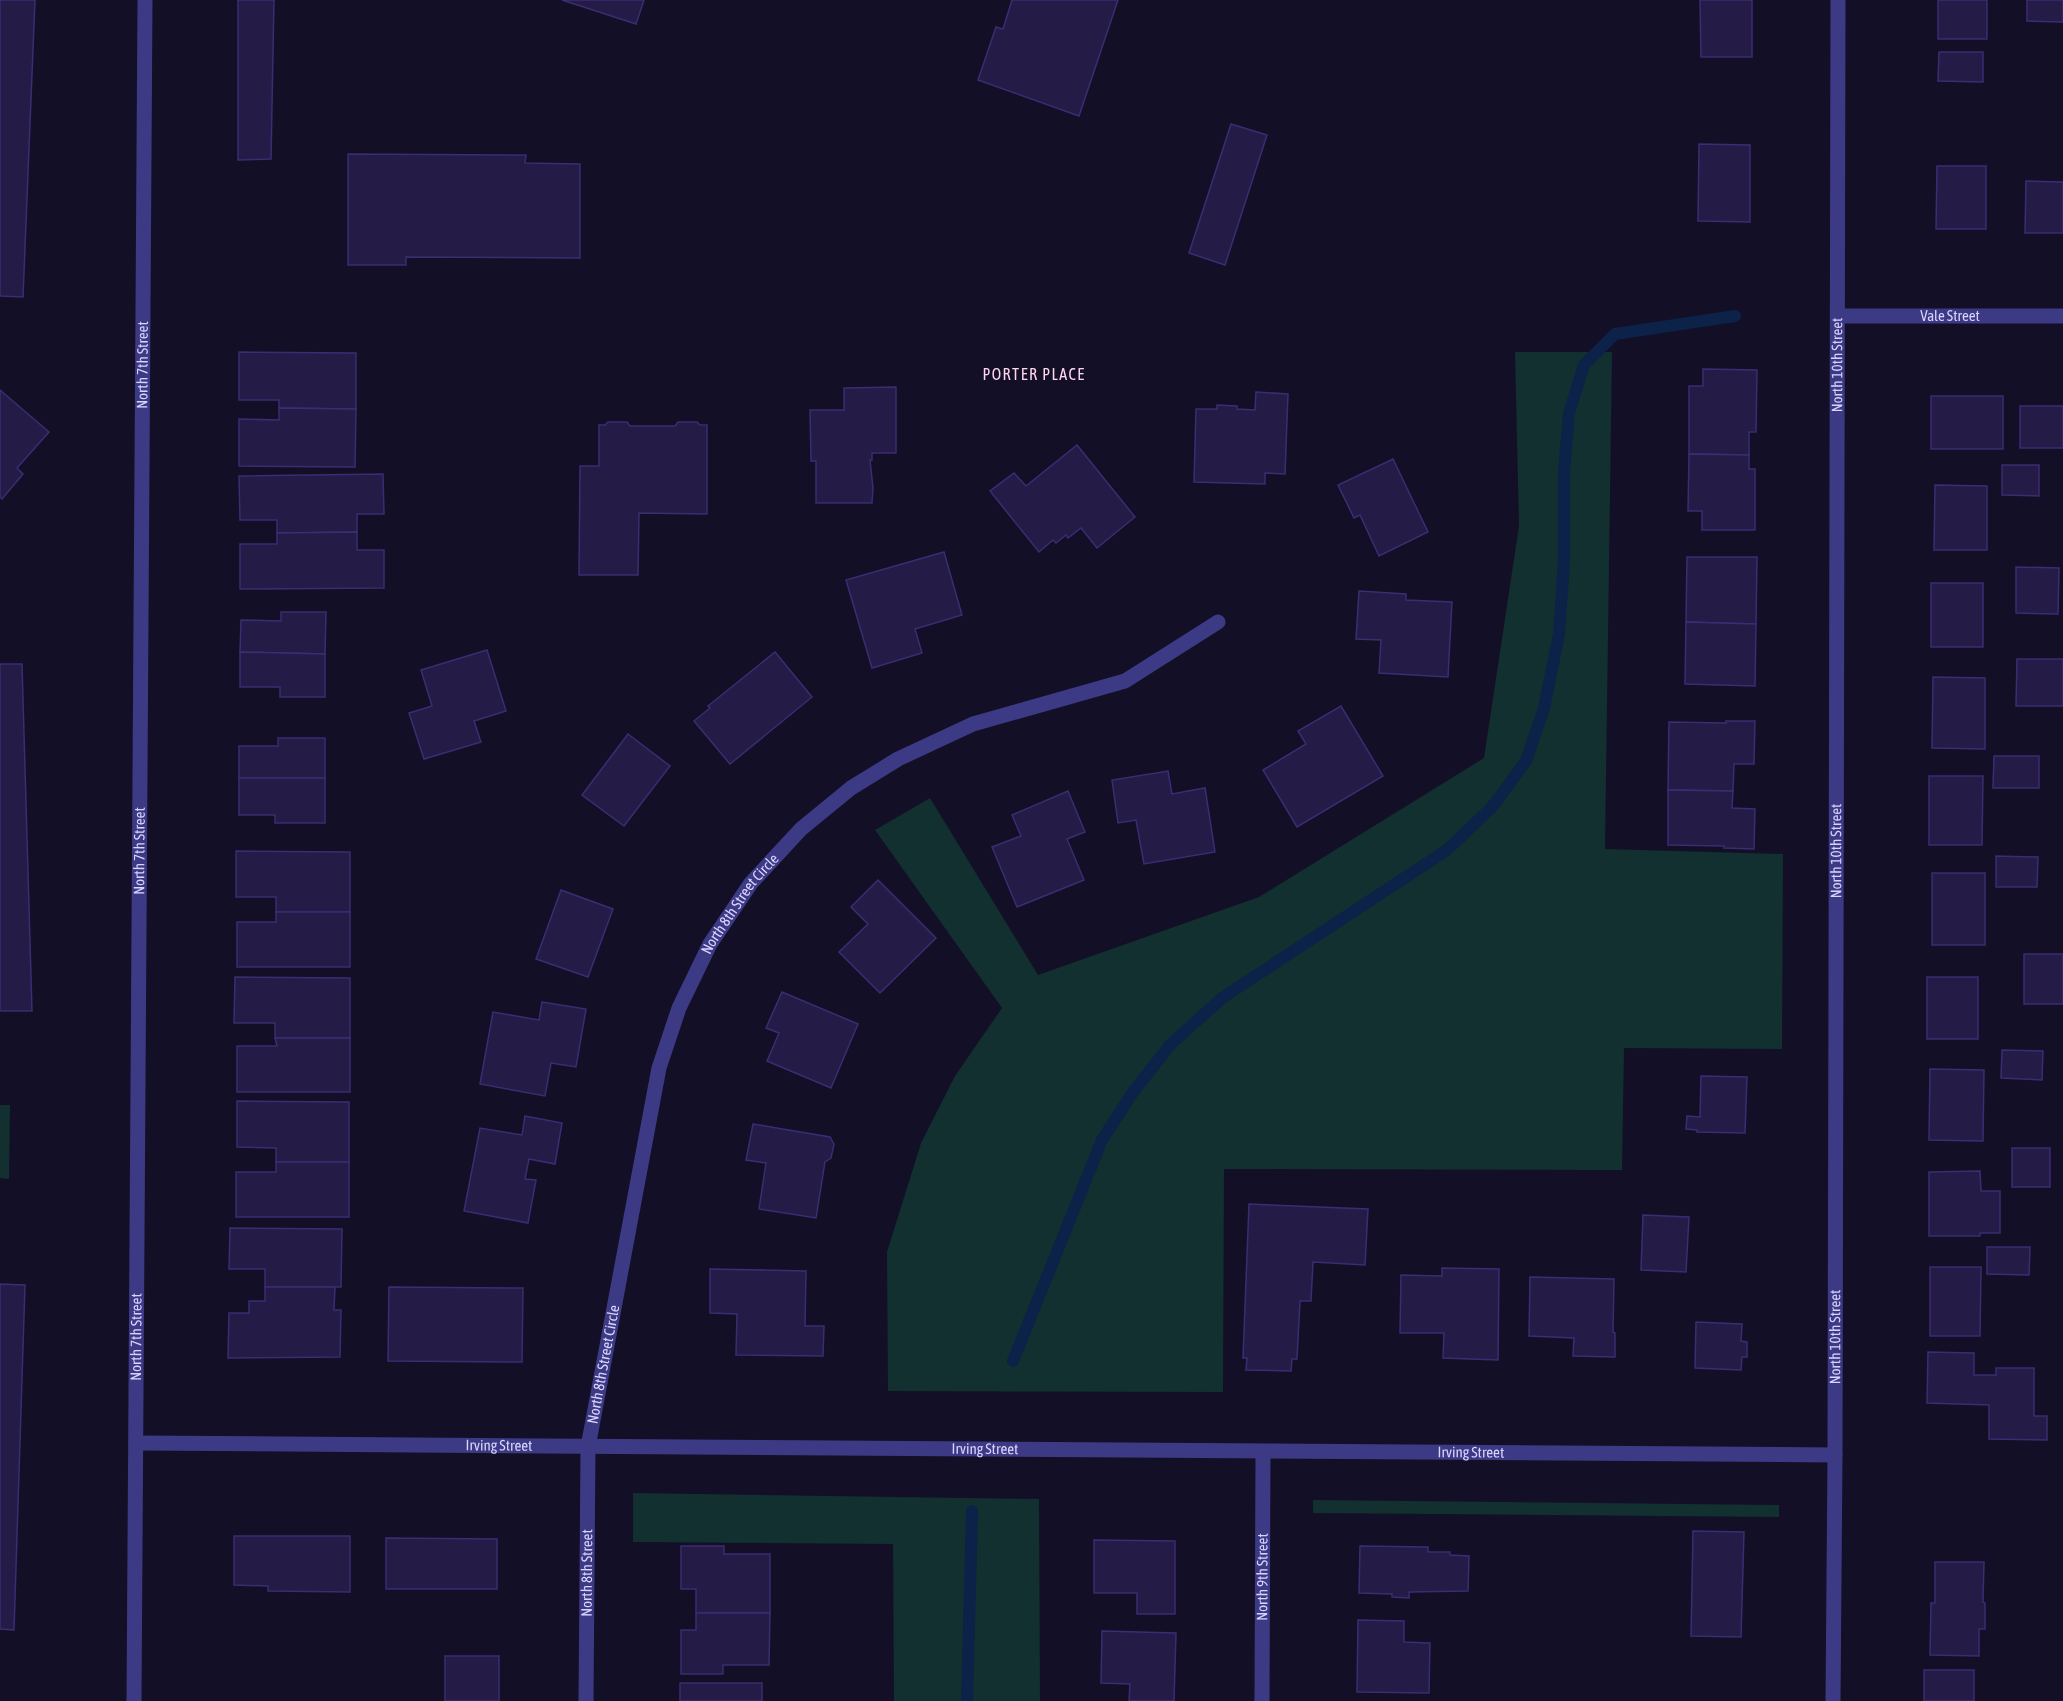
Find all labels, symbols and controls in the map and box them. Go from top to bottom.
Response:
street label: Vale Street [1920,307,1980,324]
street label: North 10th Street [1828,318,1845,412]
street label: North 7th Street [133,321,151,409]
district label: PORTER PLACE [982,365,1086,383]
street label: North 10th Street [1827,804,1844,898]
street label: North 7th Street [130,807,148,895]
street label: North 8th Street Circle [697,850,782,957]
street label: North 10th Street [1826,1290,1843,1384]
street label: North 7th Street [127,1293,145,1381]
street label: North 8th Street Circle [584,1303,622,1425]
street label: Irving Street [466,1436,532,1454]
street label: Irving Street [952,1440,1018,1457]
street label: Irving Street [1438,1443,1504,1461]
street label: North 8th Street [578,1529,595,1617]
street label: North 9th Street [1253,1533,1271,1621]

